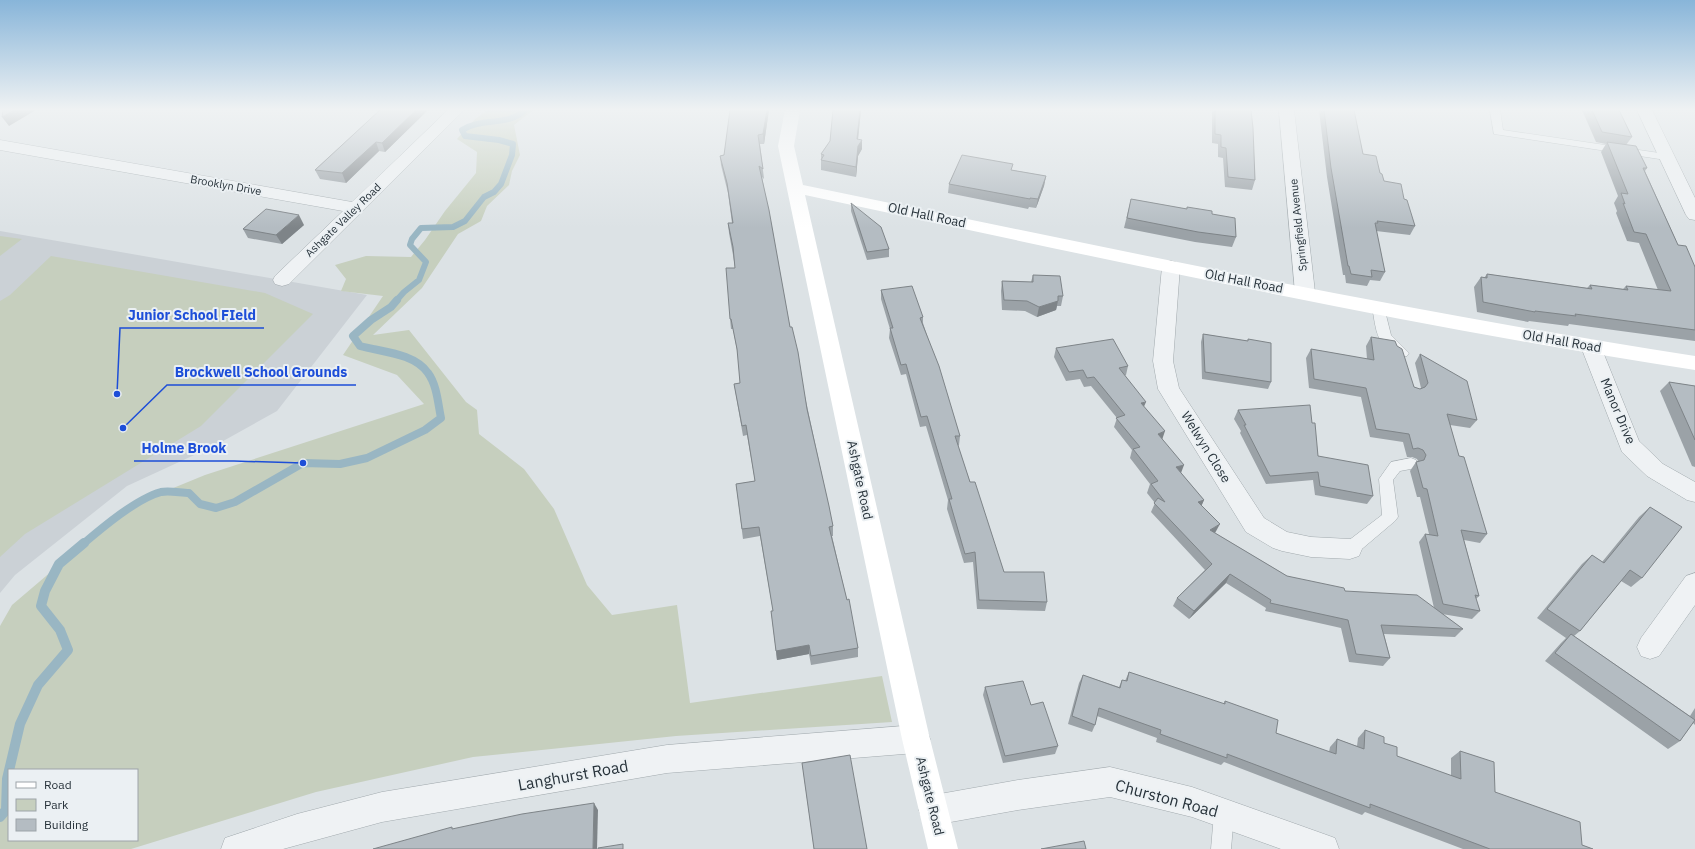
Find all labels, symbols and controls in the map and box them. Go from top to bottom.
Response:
street label: Brooklyn Drive [189,172,263,198]
street label: Springfield Avenue [1286,178,1310,272]
street label: Ashgate Valley Road [302,180,384,260]
street label: Old Hall Road [886,198,968,232]
street label: Old Hall Road [1203,265,1285,297]
callout: Junior School FIeld [120,302,264,328]
text: Junior School FIeld [128,306,256,324]
street label: Old Hall Road [1521,326,1603,356]
callout: Brockwell School Grounds [167,359,356,385]
text: Brockwell School Grounds [175,363,347,381]
street label: Manor Drive [1596,375,1640,447]
street label: Welwyn Close [1177,408,1235,486]
callout: Holme Brook [134,435,234,461]
text: Holme Brook [142,439,227,457]
street label: Ashgate Road [843,439,877,521]
street label: Langhurst Road [516,755,630,795]
street label: Ashgate Road [912,755,948,837]
legend [8,769,138,841]
street label: Churston Road [1113,775,1221,821]
text: Road [44,777,72,792]
text: Park [44,797,69,812]
text: Building [44,817,89,832]

